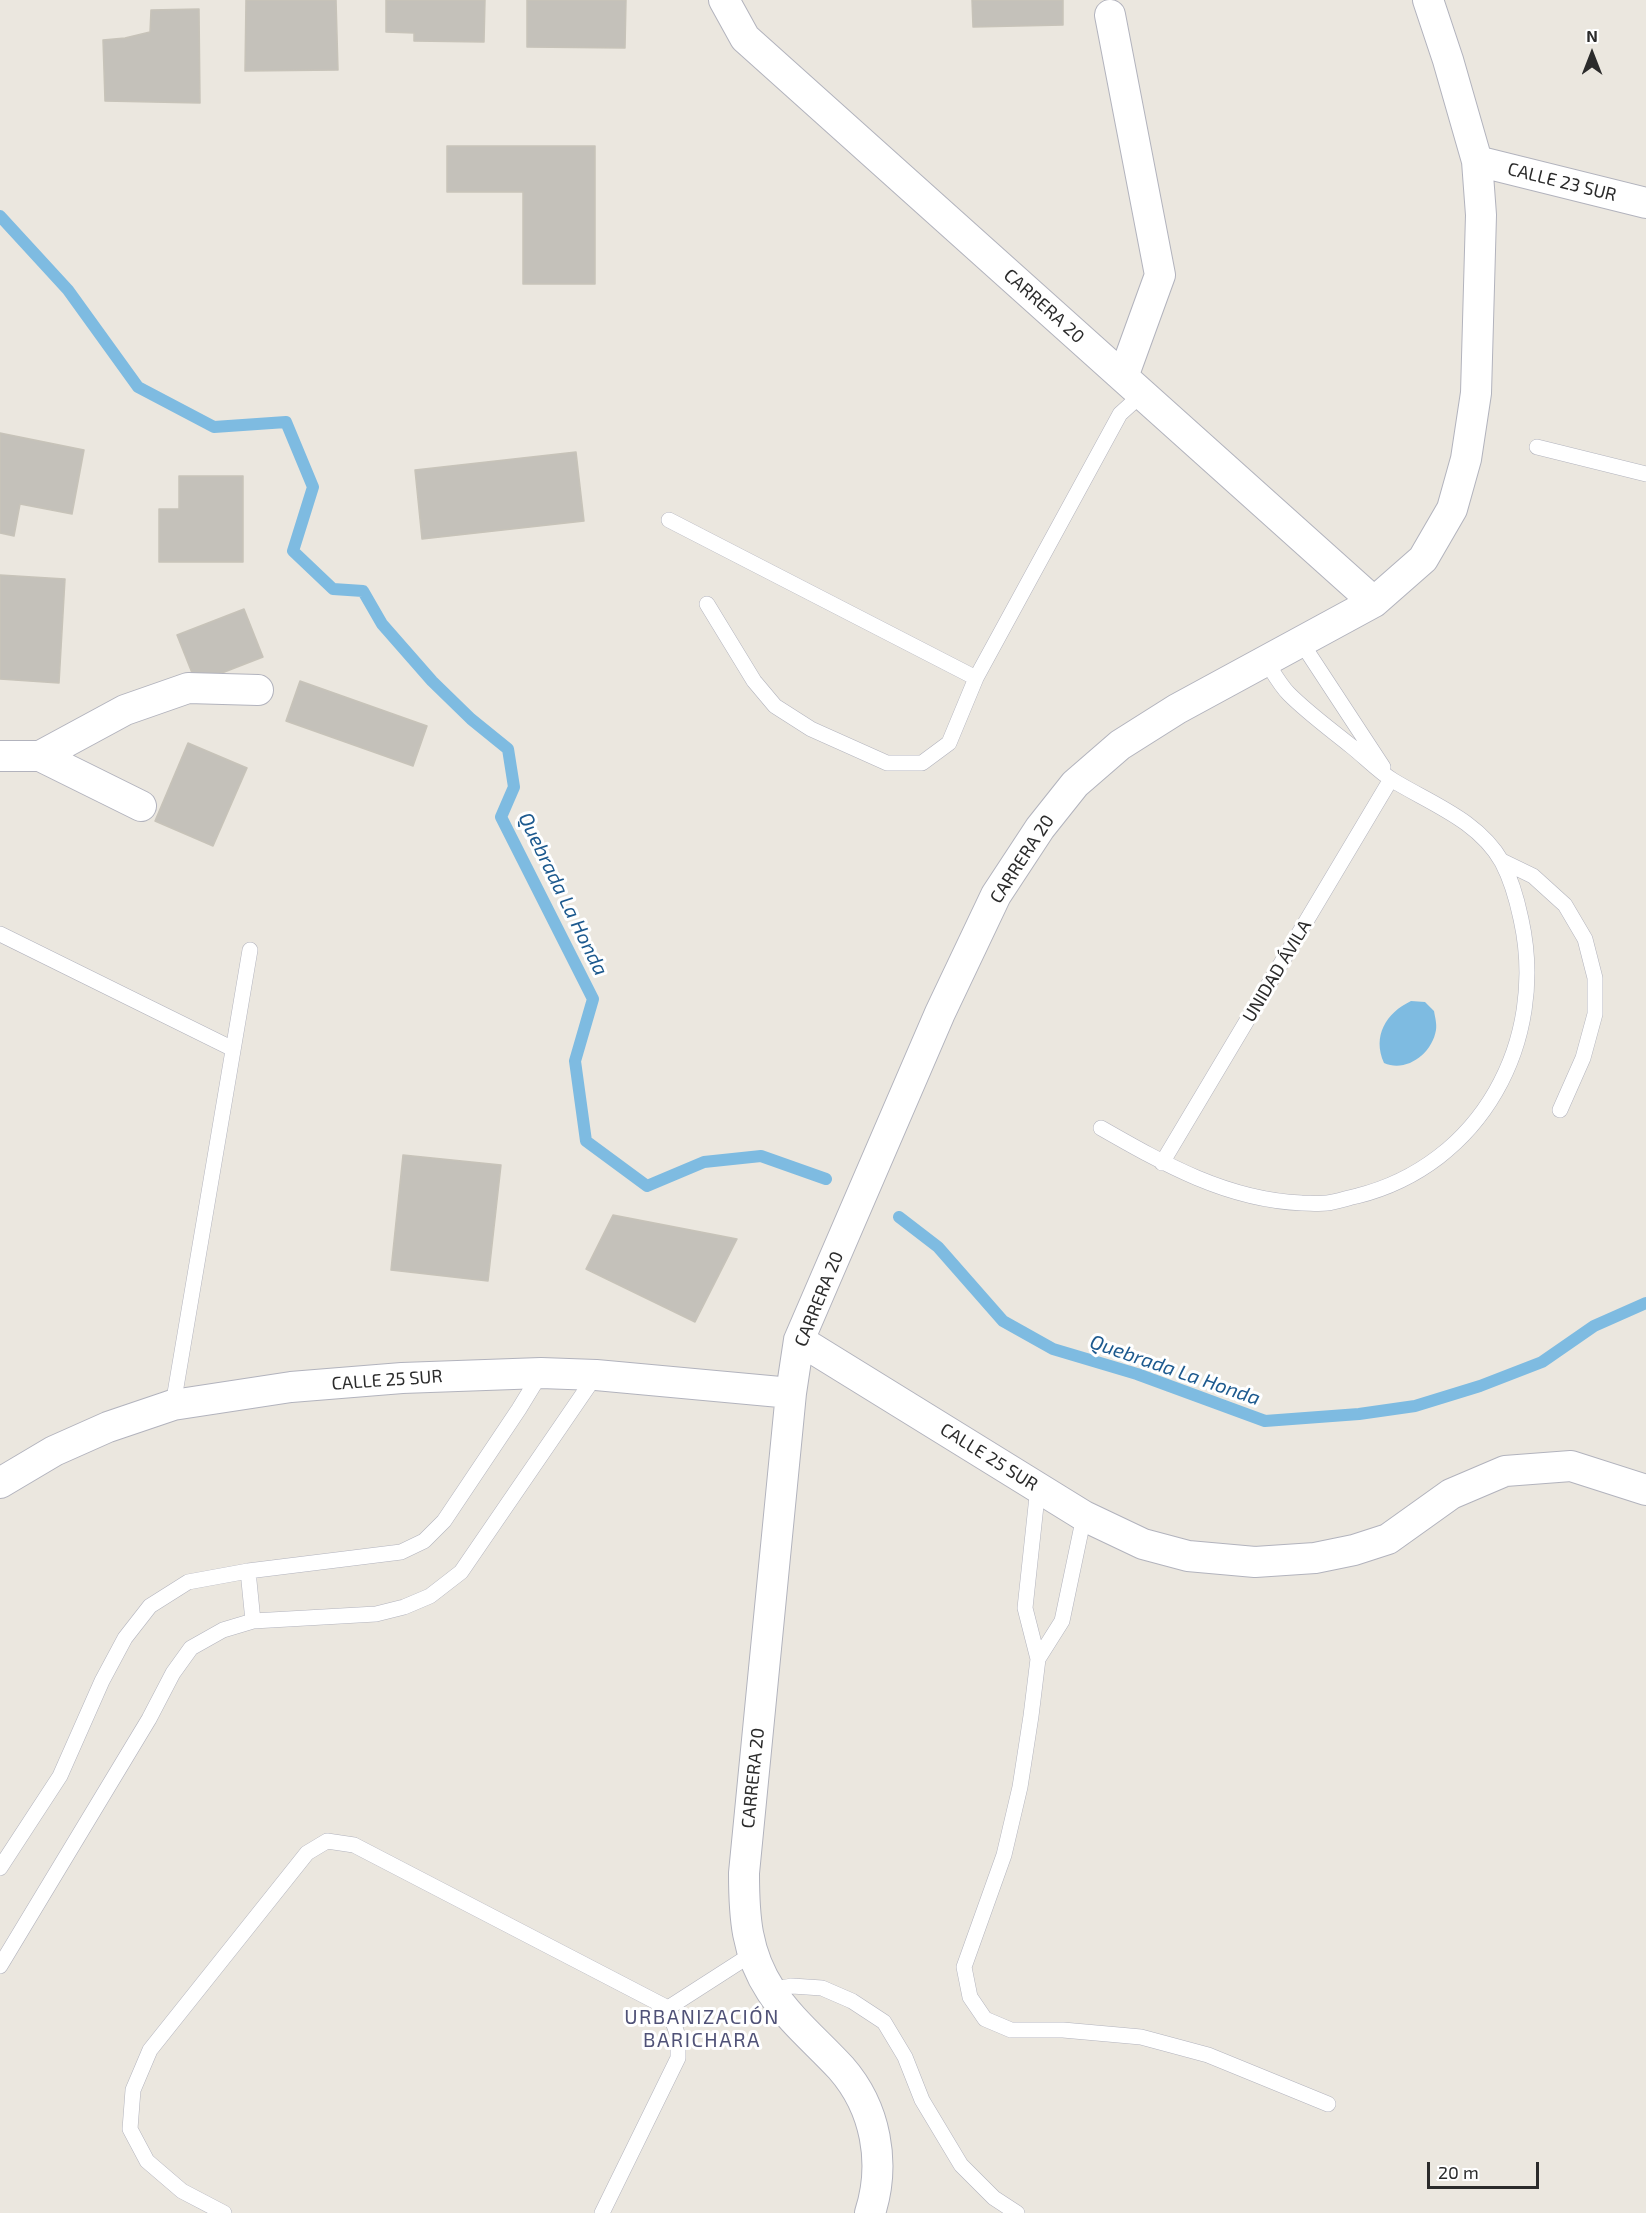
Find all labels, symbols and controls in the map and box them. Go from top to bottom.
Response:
north arrow [1562,24,1622,84]
text: N [1586,26,1598,45]
street label: CALLE 23 SUR [1505,158,1619,206]
street label: CARRERA 20 [999,264,1089,348]
water label: Quebrada La Honda [513,808,613,980]
street label: CARRERA 20 [985,811,1059,907]
street label: UNIDAD ÁVILA [1238,916,1316,1026]
street label: CARRERA 20 [790,1248,848,1350]
water label: Quebrada La Honda [1087,1330,1263,1410]
street label: CALLE 25 SUR [331,1365,443,1395]
street label: CALLE 25 SUR [936,1418,1042,1496]
street label: CARRERA 20 [737,1727,769,1829]
district label: URBANIZACIÓN BARICHARA [624,2005,780,2052]
scale bar [1430,2150,1542,2188]
text: 20 m [1438,2161,1479,2183]

